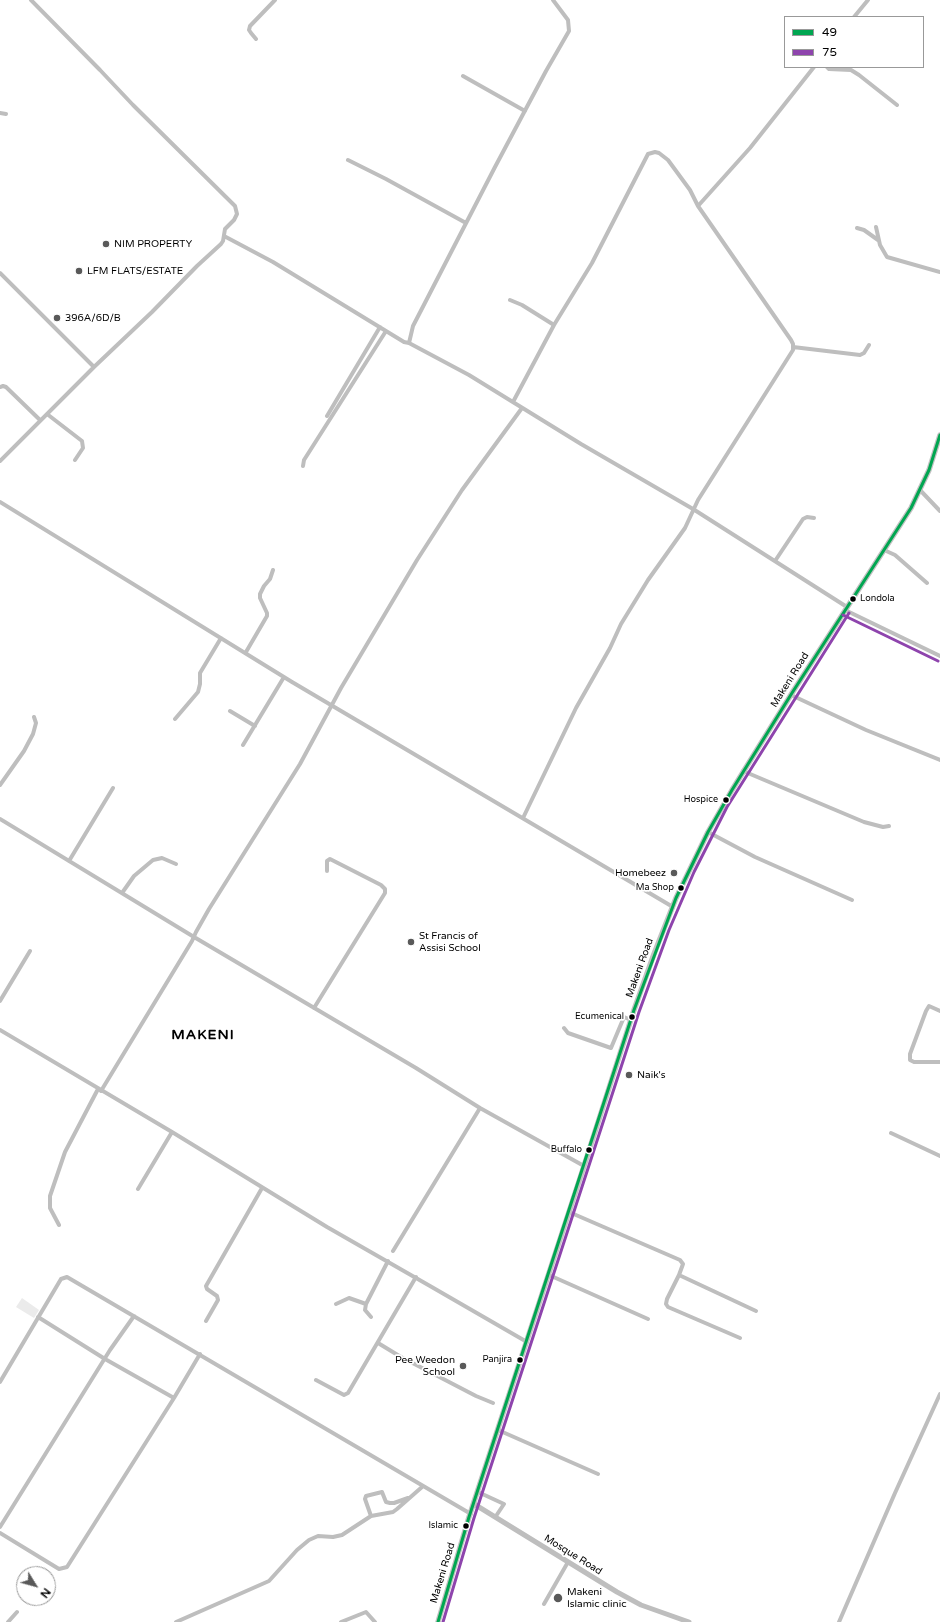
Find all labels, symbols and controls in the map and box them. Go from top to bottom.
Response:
legend [784,16,924,68]
text: 49 [822,25,837,39]
text: 75 [822,45,837,59]
place label: NIM PROPERTY [114,238,192,250]
marker: NIM PROPERTY [101,239,111,249]
place label: LFM FLATS/ESTATE [87,265,183,277]
marker: LFM FLATS/ESTATE [74,266,84,276]
place label: 396A/6D/B [65,312,121,324]
marker: 396A/6D/B [52,313,62,323]
marker: Londola [848,594,858,604]
place label: Londola [860,594,895,604]
street label: Makeni Road [768,650,812,710]
place label: Hospice [684,795,718,805]
marker: Hospice [721,795,731,805]
place label: Homebeez [615,867,666,879]
marker: Homebeez [669,868,679,878]
place label: Ma Shop [636,883,674,893]
marker: Ma Shop [676,883,686,893]
place label: St Francis of Assisi School [419,930,481,954]
marker: St Francis of Assisi School [406,937,416,947]
street label: Makeni Road [624,937,656,999]
place label: Ecumenical [575,1012,624,1022]
marker: Ecumenical [627,1012,637,1022]
district label: MAKENI [171,1027,235,1043]
place label: Naik's [637,1069,666,1081]
marker: Naik's [624,1070,634,1080]
place label: Buffalo [551,1145,582,1155]
marker: Buffalo [584,1145,594,1155]
place label: Pee Weedon School [395,1354,455,1378]
place label: Panjira [483,1355,512,1365]
marker: Panjira [515,1355,525,1365]
marker: Pee Weedon School [458,1361,468,1371]
place label: Islamic [429,1521,458,1531]
marker: Islamic [461,1521,471,1531]
street label: Mosque Road [542,1532,604,1578]
street label: Makeni Road [428,1541,458,1605]
north arrow [16,1566,56,1606]
text: N [37,1585,53,1600]
place label: Makeni Islamic clinic [567,1586,626,1610]
marker: Makeni Islamic clinic [552,1592,564,1604]

